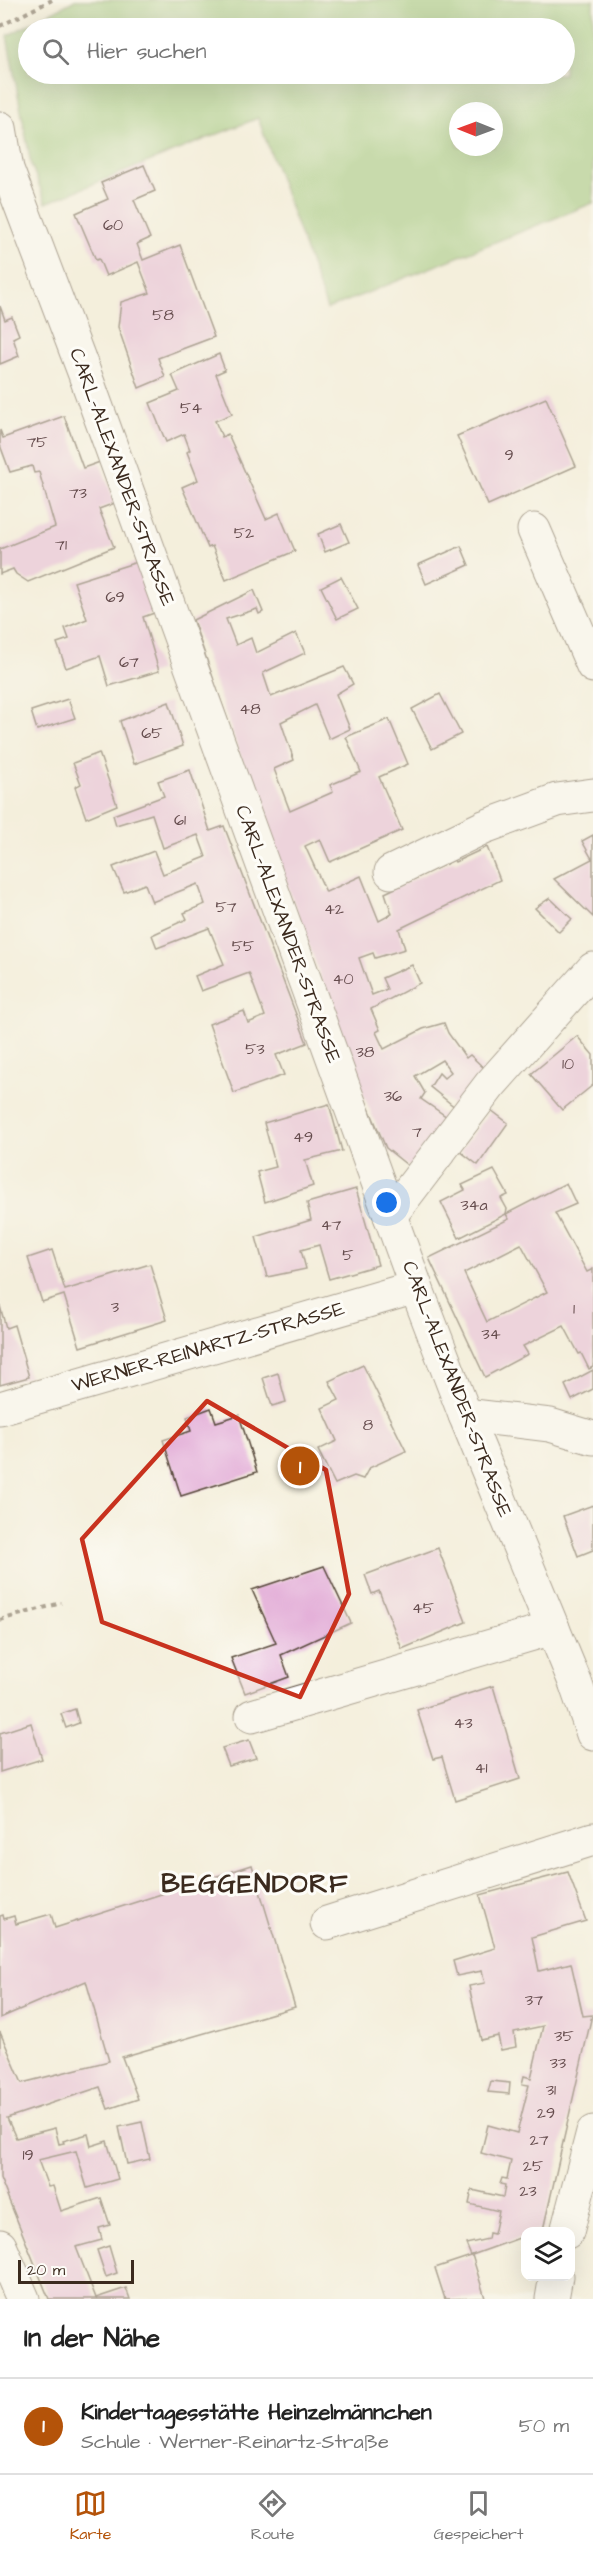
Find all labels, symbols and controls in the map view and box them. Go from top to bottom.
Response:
search box [18,18,575,84]
icon: search [39,35,72,68]
text: Hier suchen [87,36,206,67]
north arrow [449,102,503,156]
house number: 60 [103,214,123,236]
house number: 58 [152,304,174,326]
street label: CARL-ALEXANDER-STRASSE [62,344,182,610]
house number: 54 [180,397,202,419]
house number: 75 [26,431,48,453]
house number: 9 [504,444,514,466]
house number: 73 [69,482,87,504]
house number: 52 [234,522,254,544]
house number: 71 [55,534,67,556]
house number: 69 [105,586,125,608]
house number: 67 [119,651,139,673]
house number: 48 [239,698,261,720]
house number: 65 [141,722,163,744]
street label: CARL-ALEXANDER-STRASSE [228,801,348,1067]
house number: 61 [174,809,186,831]
house number: 57 [215,896,237,918]
house number: 42 [324,898,344,920]
house number: 55 [232,935,255,957]
house number: 40 [333,968,353,990]
house number: 53 [245,1038,265,1060]
house number: 38 [356,1041,374,1063]
house number: 10 [562,1053,574,1075]
house number: 36 [384,1085,402,1107]
house number: 7 [412,1121,422,1143]
house number: 49 [293,1126,313,1148]
your location [372,1188,401,1217]
house number: 34a [460,1194,488,1216]
house number: 47 [321,1214,342,1236]
house number: 5 [342,1244,354,1266]
street label: CARL-ALEXANDER-STRASSE [395,1257,519,1521]
street label: WERNER-REINARTZ-STRASSE [68,1295,348,1399]
house number: 3 [111,1296,119,1318]
house number: 1 [573,1298,575,1320]
house number: 34 [481,1323,501,1345]
house number: 8 [363,1414,373,1436]
pin: 1 [280,1444,320,1488]
house number: 45 [412,1597,435,1619]
house number: 43 [453,1712,473,1734]
house number: 41 [475,1757,487,1779]
district label: BEGGENDORF [161,1866,349,1902]
house number: 37 [525,1989,543,2011]
house number: 35 [554,2025,574,2047]
house number: 33 [550,2052,566,2074]
house number: 31 [546,2079,556,2101]
house number: 29 [537,2102,555,2124]
house number: 27 [530,2129,549,2151]
house number: 19 [22,2144,34,2166]
house number: 25 [523,2155,544,2177]
house number: 23 [519,2180,537,2202]
map controls [521,2227,575,2281]
button: layers [521,2227,575,2281]
scale bar [18,2257,134,2284]
text: 20 m [27,2259,65,2281]
text: In der Nähe [24,2320,160,2356]
text: Kindertagesstätte Heinzelmännchen [81,2397,432,2428]
text: 1 [42,2412,45,2440]
text: 50 m [519,2412,569,2440]
text: Schule · Werner-Reinartz-Straße [81,2428,389,2456]
tab: Karte [70,2487,111,2545]
tab: Route [251,2487,294,2545]
tab: Gespeichert [434,2487,523,2545]

